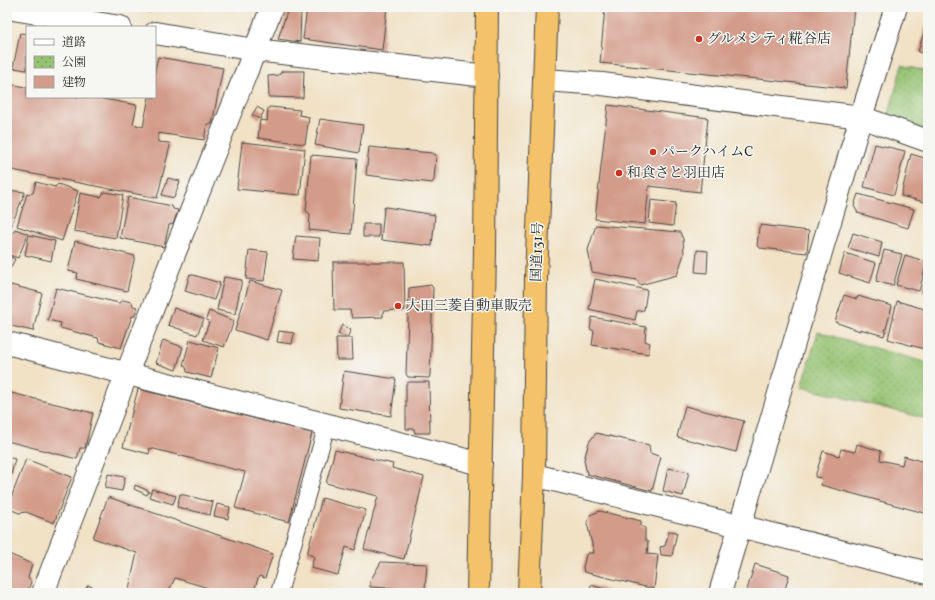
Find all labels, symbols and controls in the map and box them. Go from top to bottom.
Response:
legend [26,26,156,98]
place label: グルメシティ糀谷店 [707,30,831,49]
marker: グルメシティ糀谷店 [694,34,704,44]
text: 道路 [62,35,86,51]
text: 公園 [62,55,86,71]
text: 建物 [62,75,86,91]
place label: パークハイムC [661,143,753,162]
marker: パークハイムC [648,147,658,157]
place label: 和食さと羽田店 [627,164,725,183]
marker: 和食さと羽田店 [614,168,624,178]
street label: 国道131号 [527,222,549,282]
place label: 大田三菱自動車販売 [406,297,532,316]
marker: 大田三菱自動車販売 [393,301,403,311]

